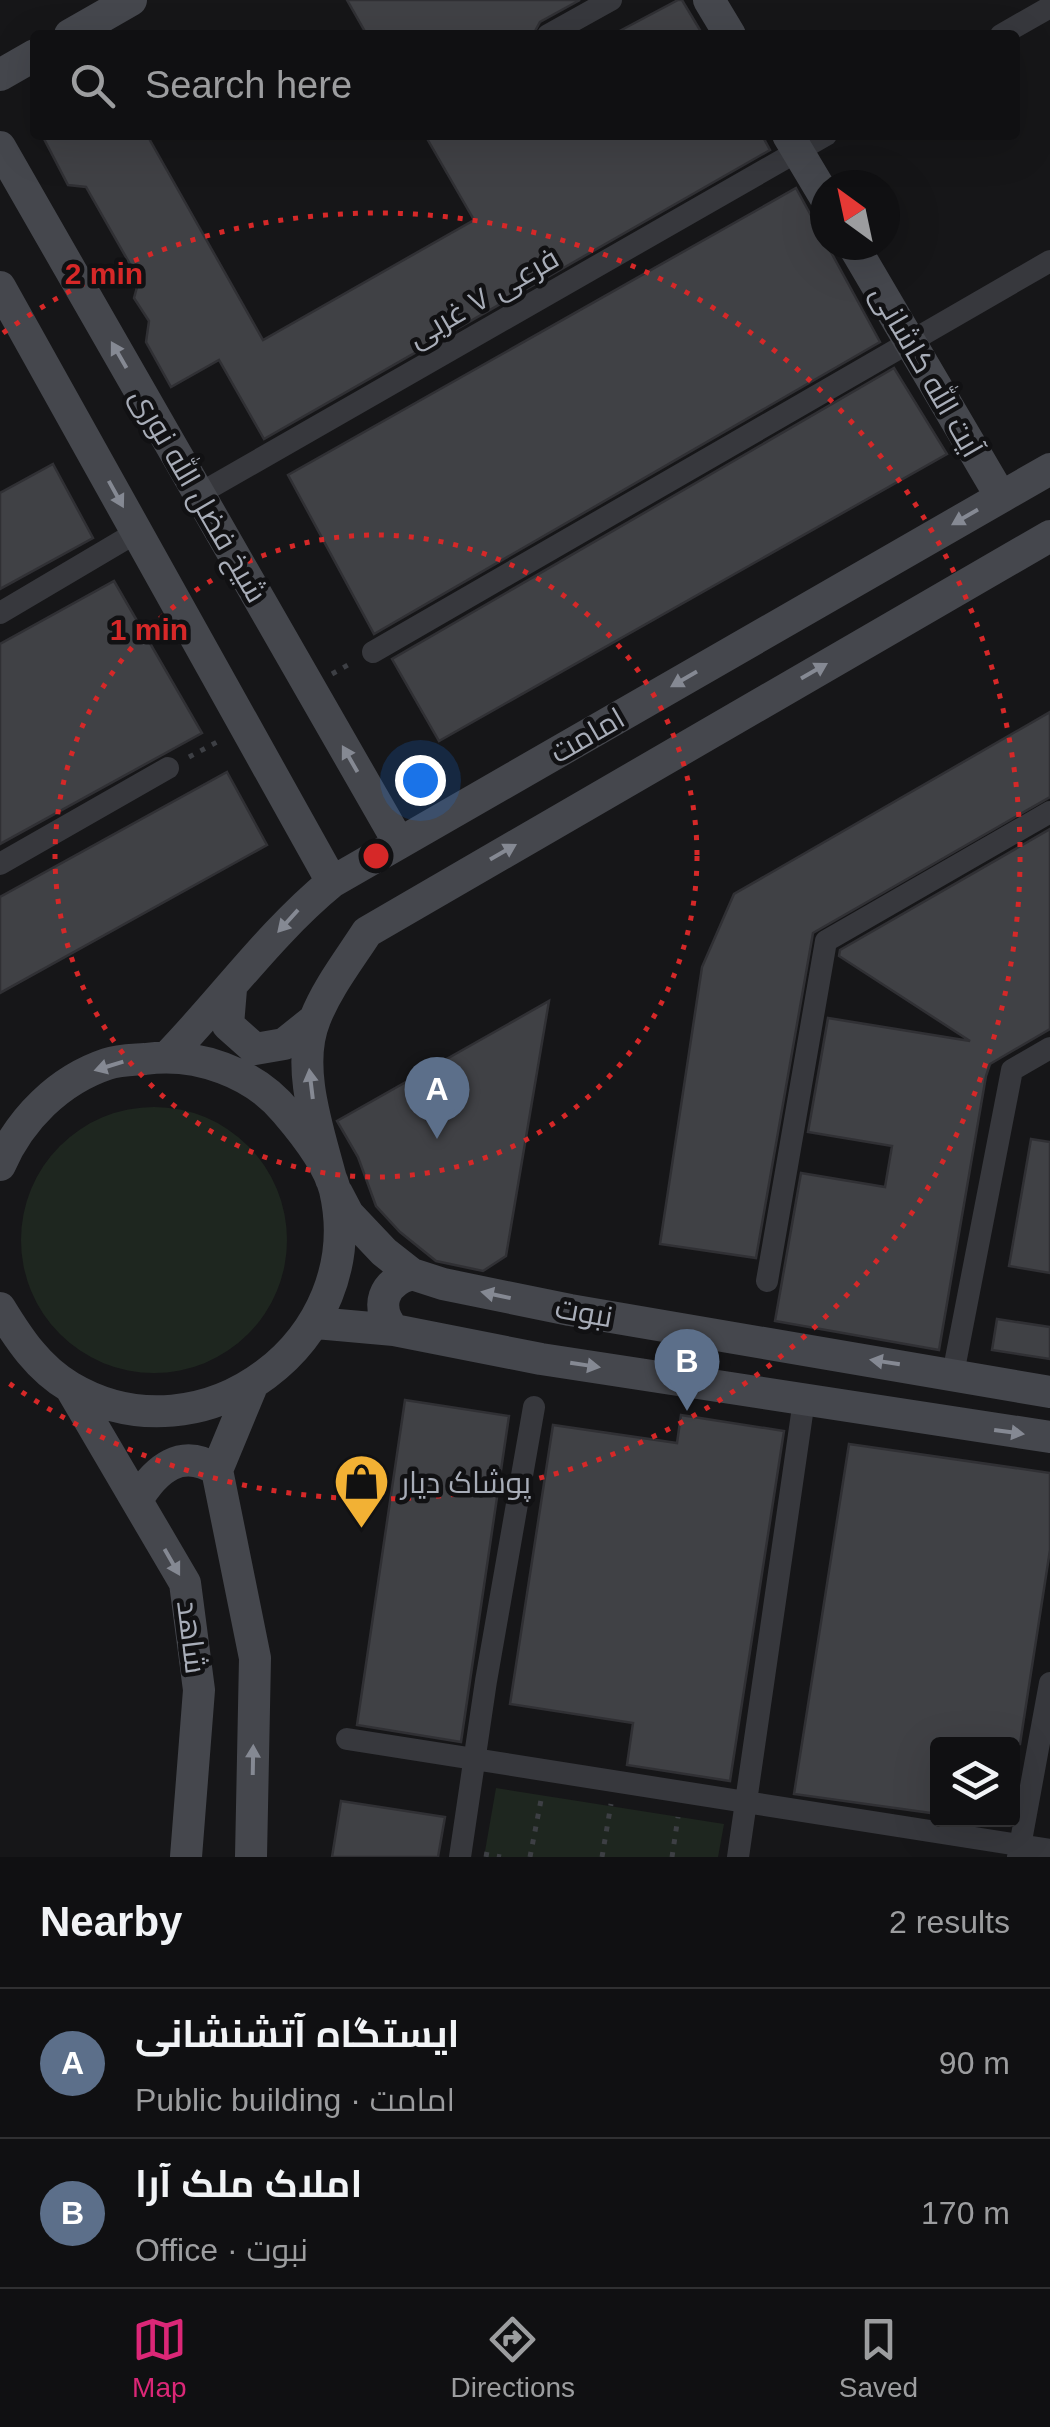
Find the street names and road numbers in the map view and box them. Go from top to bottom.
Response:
street label: فرعی ۷ غربی [402,241,565,355]
street label: آیت الله کاشانی [863,278,992,464]
street label: شیخ فضل الله نوری [121,380,276,610]
street label: امامت [544,701,630,769]
street label: نبوت [552,1291,615,1334]
street label: شاهد [171,1598,213,1676]

